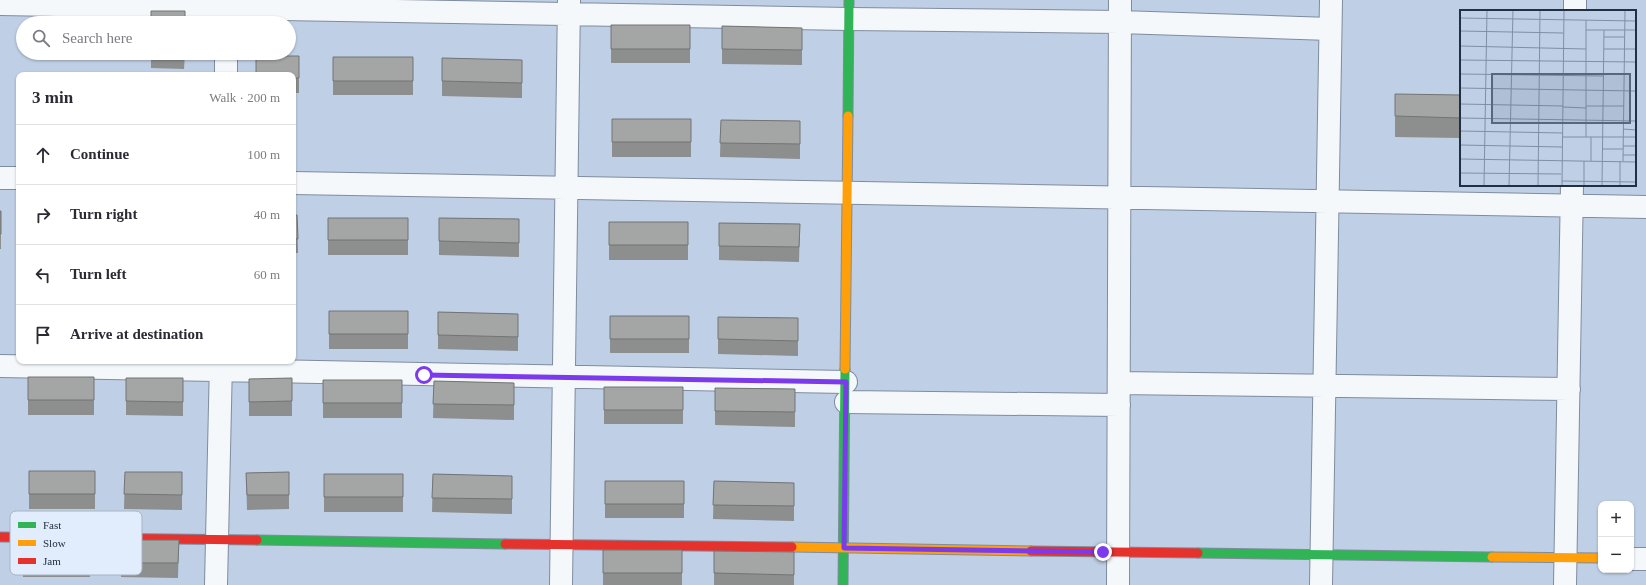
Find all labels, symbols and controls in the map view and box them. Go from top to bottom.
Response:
inset map [1460,10,1636,186]
search box [16,16,296,60]
icon: search [30,27,52,49]
text: Search here [62,30,132,46]
text: 3 min [32,88,73,107]
text: Walk · 200 m [209,90,280,105]
icon: ahead [32,144,54,166]
text: Continue [70,146,129,162]
text: 100 m [247,147,280,162]
icon: right [32,204,54,226]
text: Turn right [70,206,137,222]
text: 40 m [254,207,280,222]
icon: left [32,264,54,286]
text: Turn left [70,266,127,282]
text: 60 m [254,267,280,282]
icon: arrive [32,324,54,346]
text: Arrive at destination [70,326,203,342]
route start [415,366,433,384]
map controls [1598,501,1634,573]
button: + [1598,501,1634,537]
legend [10,511,142,575]
text: Fast [43,519,61,531]
text: Slow [43,537,66,549]
button: − [1598,537,1634,573]
route end [1094,543,1112,561]
text: Jam [43,555,61,567]

